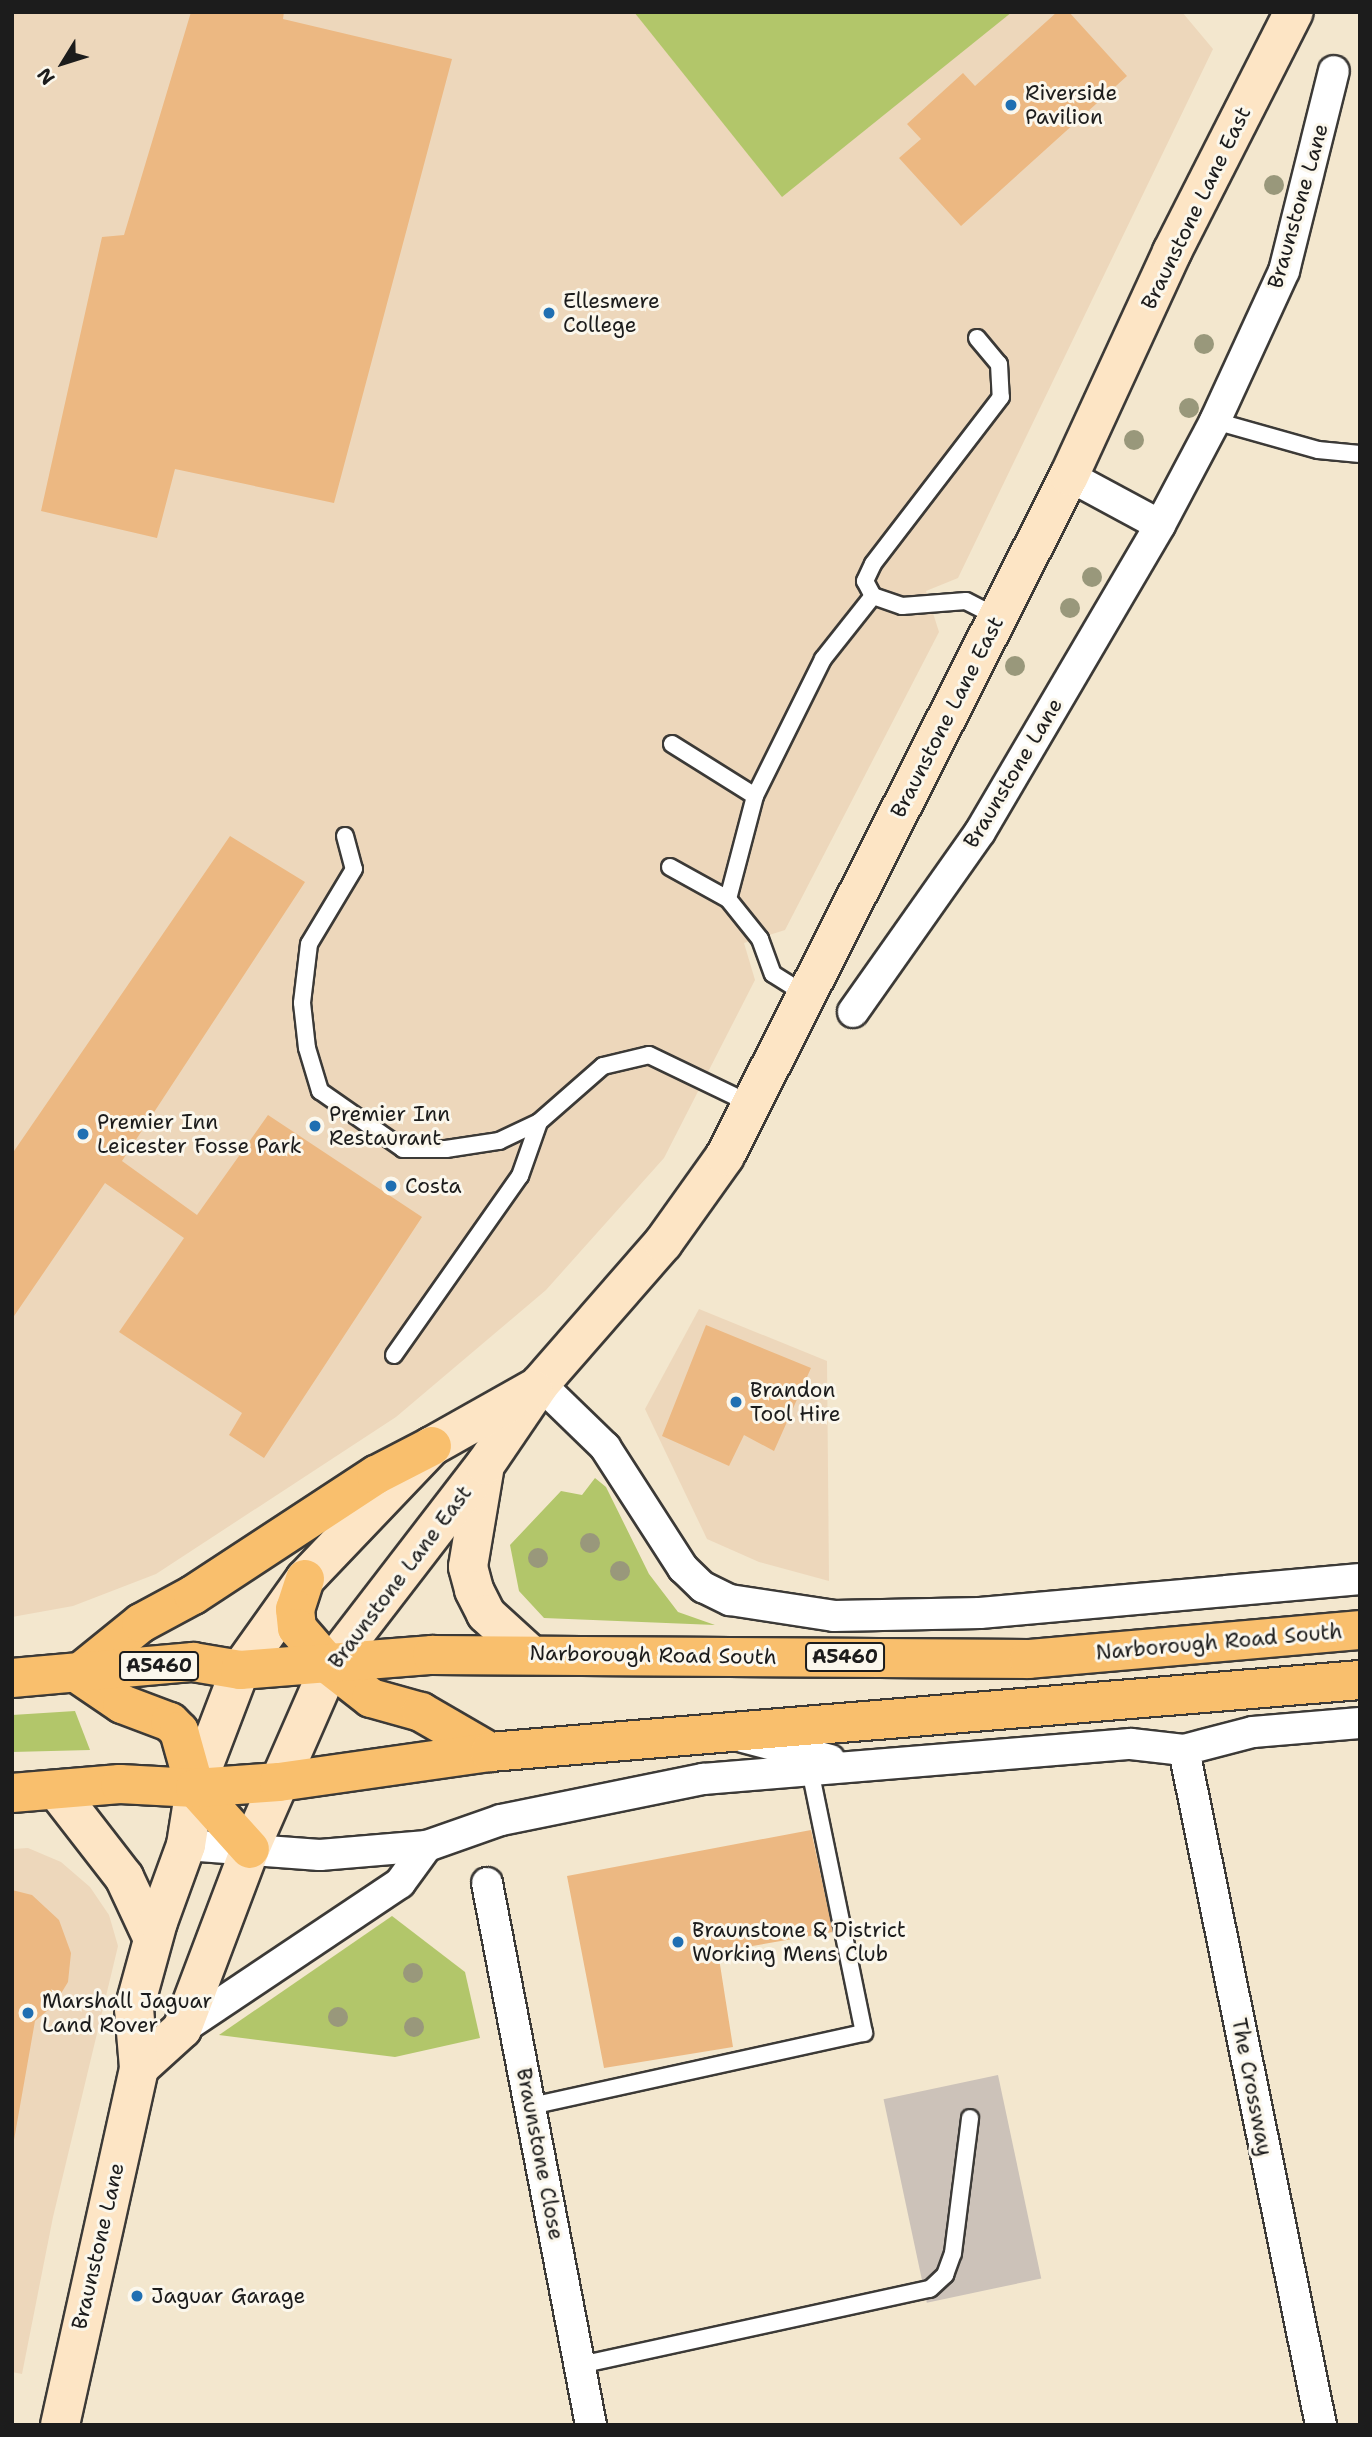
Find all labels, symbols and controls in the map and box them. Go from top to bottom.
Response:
north arrow [28,28,98,98]
text: N [32,63,61,90]
place label: Riverside Pavilion [1025,80,1117,130]
marker: Riverside Pavilion [1003,97,1019,113]
street label: Braunstone Lane East [1136,103,1256,313]
street label: Braunstone Lane [1262,121,1334,291]
place label: Ellesmere College [563,288,660,338]
marker: Ellesmere College [541,305,557,321]
street label: Braunstone Lane East [885,612,1009,822]
street label: Braunstone Lane [958,694,1068,852]
place label: Premier Inn Restaurant [329,1101,450,1151]
place label: Premier Inn Leicester Fosse Park [97,1109,302,1159]
marker: Premier Inn Restaurant [307,1118,323,1134]
marker: Premier Inn Leicester Fosse Park [75,1126,91,1142]
place label: Costa [405,1173,462,1199]
marker: Costa [383,1178,399,1194]
place label: Brandon Tool Hire [750,1377,841,1427]
marker: Brandon Tool Hire [728,1394,744,1410]
street label: Braunstone Lane East [323,1481,477,1673]
street label: Narborough Road South [1095,1619,1343,1665]
street label: Narborough Road South [529,1640,777,1670]
road number: A5460 [805,1642,885,1672]
road number: A5460 [119,1650,199,1682]
place label: Braunstone & District Working Mens Club [692,1917,906,1967]
marker: Braunstone & District Working Mens Club [670,1934,686,1950]
place label: Marshall Jaguar Land Rover [42,1988,212,2038]
marker: Marshall Jaguar Land Rover [20,2005,36,2021]
street label: The Crossway [1226,2016,1278,2158]
street label: Braunstone Close [511,2066,569,2242]
street label: Braunstone Lane [67,2160,129,2332]
place label: Jaguar Garage [151,2283,305,2309]
marker: Jaguar Garage [129,2288,145,2304]

